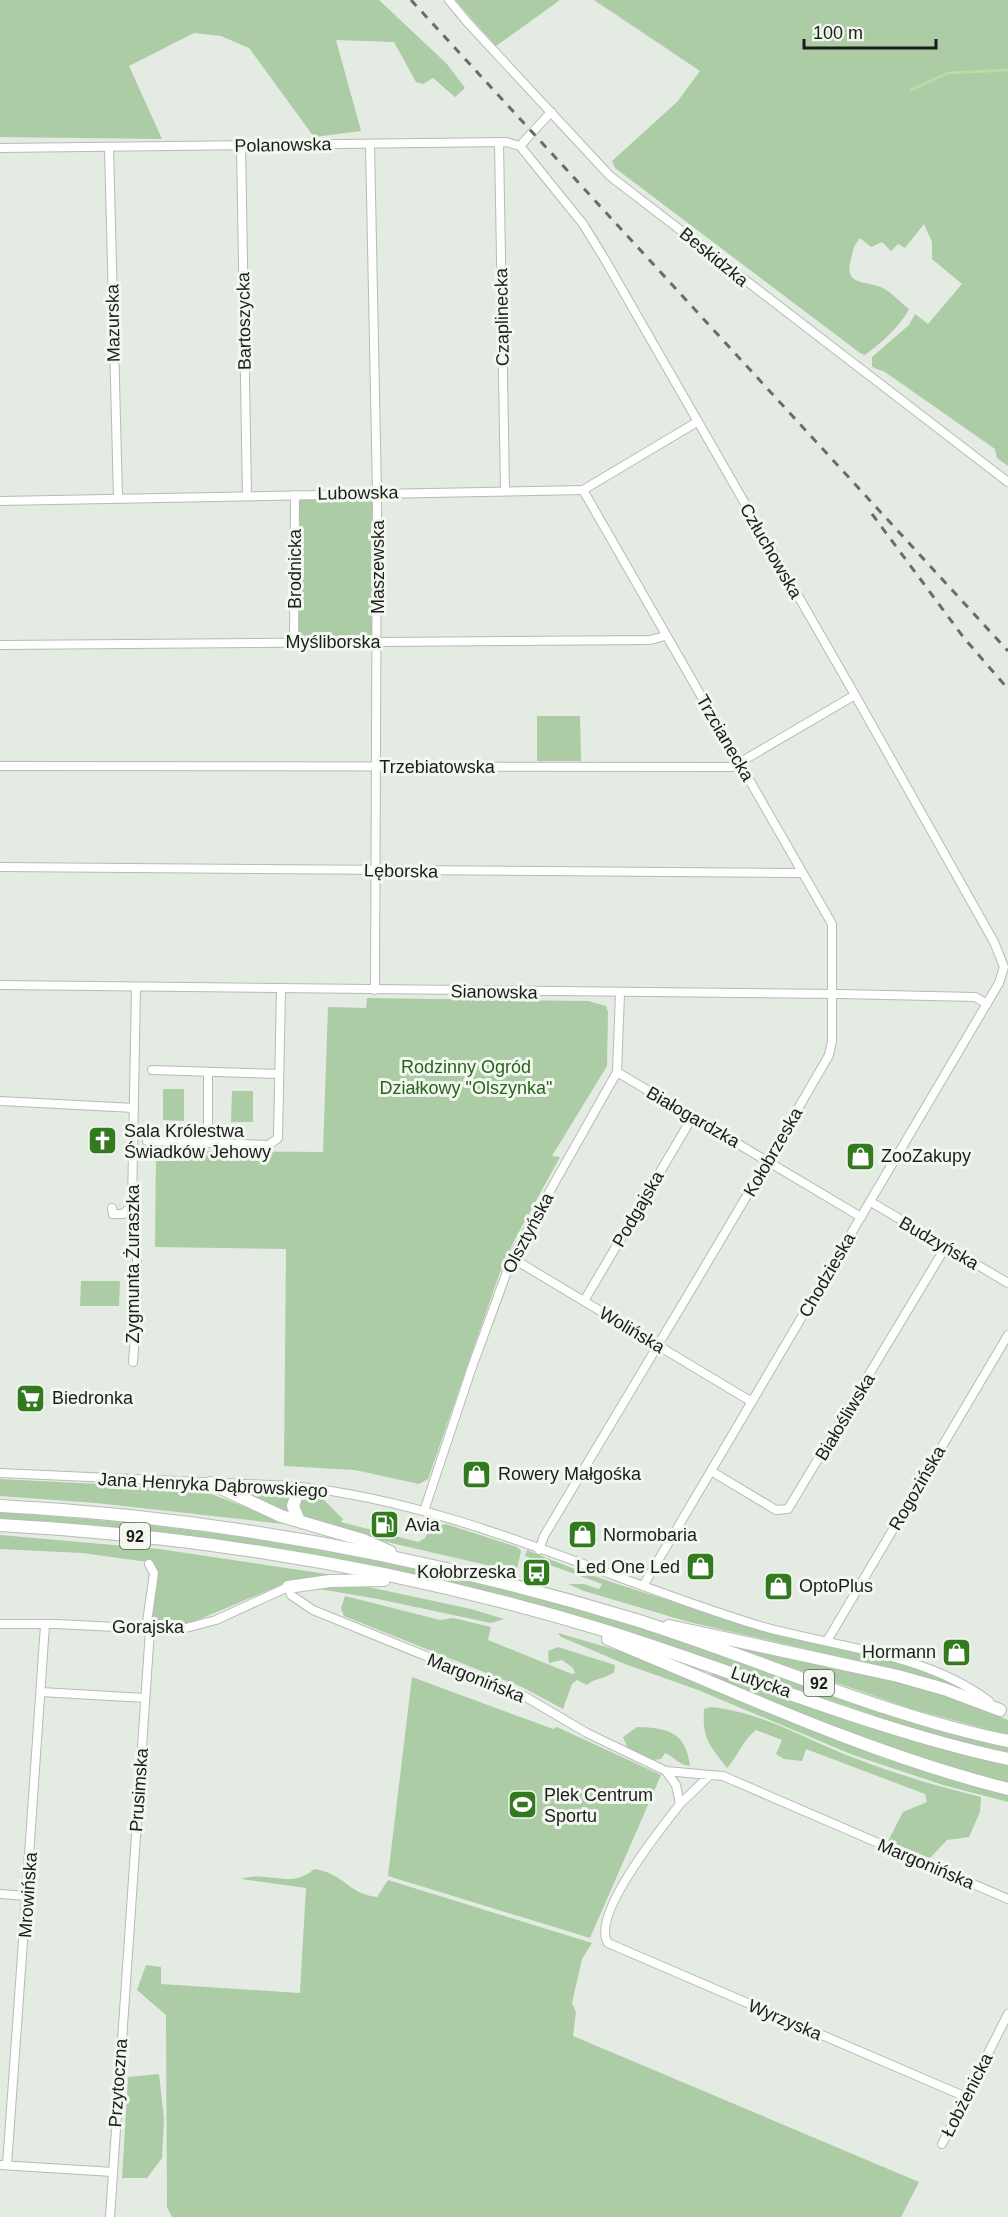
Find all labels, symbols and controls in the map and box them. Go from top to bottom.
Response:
scale bar [804,12,936,50]
text: 100 m [813,23,863,43]
street label: Polanowska [234,134,333,156]
street label: Beskidzka [676,223,753,291]
street label: Czaplinecka [491,267,513,366]
street label: Bartoszycka [233,271,255,370]
street label: Mazurska [102,283,124,362]
street label: Lubowska [317,482,400,504]
street label: Człuchowska [736,500,807,603]
street label: Maszewska [368,519,388,614]
street label: Brodnicka [285,528,305,609]
street label: Myśliborska [285,632,381,652]
street label: Trzcianecka [692,691,758,786]
street label: Trzebiatowska [379,757,496,777]
street label: Lęborska [364,860,439,882]
street label: Sianowska [450,981,539,1003]
park label: Rodzinny Ogród Działkowy "Olszynka" [380,1057,552,1098]
street label: Białogardzka [643,1082,744,1152]
street label: Kołobrzeska [740,1103,807,1200]
place label: Sala Królestwa Świadków Jehowy [124,1121,271,1162]
church icon: Sala Królestwa Świadków Jehowy [87,1125,119,1157]
shop icon: ZooZakupy [844,1140,876,1172]
place label: ZooZakupy [881,1146,971,1166]
street label: Podgajska [608,1167,668,1250]
street label: Zygmunta Żuraszka [123,1183,143,1344]
street label: Olsztyńska [499,1189,558,1277]
street label: Budzyńska [896,1212,983,1274]
street label: Chodzieska [795,1228,860,1321]
street label: Wolińska [596,1303,669,1358]
street label: Białośliwska [811,1369,879,1464]
supermarket icon: Biedronka [15,1382,47,1414]
place label: Biedronka [52,1388,134,1408]
street label: Rogozińska [885,1441,950,1534]
shop icon: Rowery Małgośka [461,1458,493,1490]
place label: Rowery Małgośka [498,1464,642,1484]
street label: Jana Henryka Dąbrowskiego [98,1469,328,1501]
fuel station icon: Avia [368,1509,400,1541]
place label: Avia [405,1515,441,1535]
shop icon: Normobaria [566,1519,598,1551]
road number: 92 [120,1523,150,1549]
place label: Normobaria [603,1525,698,1545]
shop icon: Led One Led [685,1551,717,1583]
bus stop icon: Kołobrzeska [521,1556,553,1588]
place label: Led One Led [576,1557,680,1577]
place label: Kołobrzeska [417,1562,517,1582]
shop icon: OptoPlus [762,1570,794,1602]
place label: OptoPlus [799,1576,873,1596]
street label: Gorajska [112,1617,185,1637]
shop icon: Hormann [941,1636,973,1668]
place label: Hormann [862,1642,936,1662]
street label: Margonińska [424,1649,528,1707]
street label: Lutycka [728,1662,795,1702]
road number: 92 [804,1670,834,1696]
street label: Prusimska [126,1746,152,1833]
place label: Plek Centrum Sportu [544,1785,653,1826]
sports icon: Plek Centrum Sportu [507,1789,539,1821]
street label: Margonińska [875,1835,978,1894]
street label: Mrowińska [15,1850,41,1939]
street label: Wyrzyska [745,1996,826,2045]
street label: Przytoczna [105,2037,131,2128]
street label: Łobżenicka [937,2049,997,2140]

